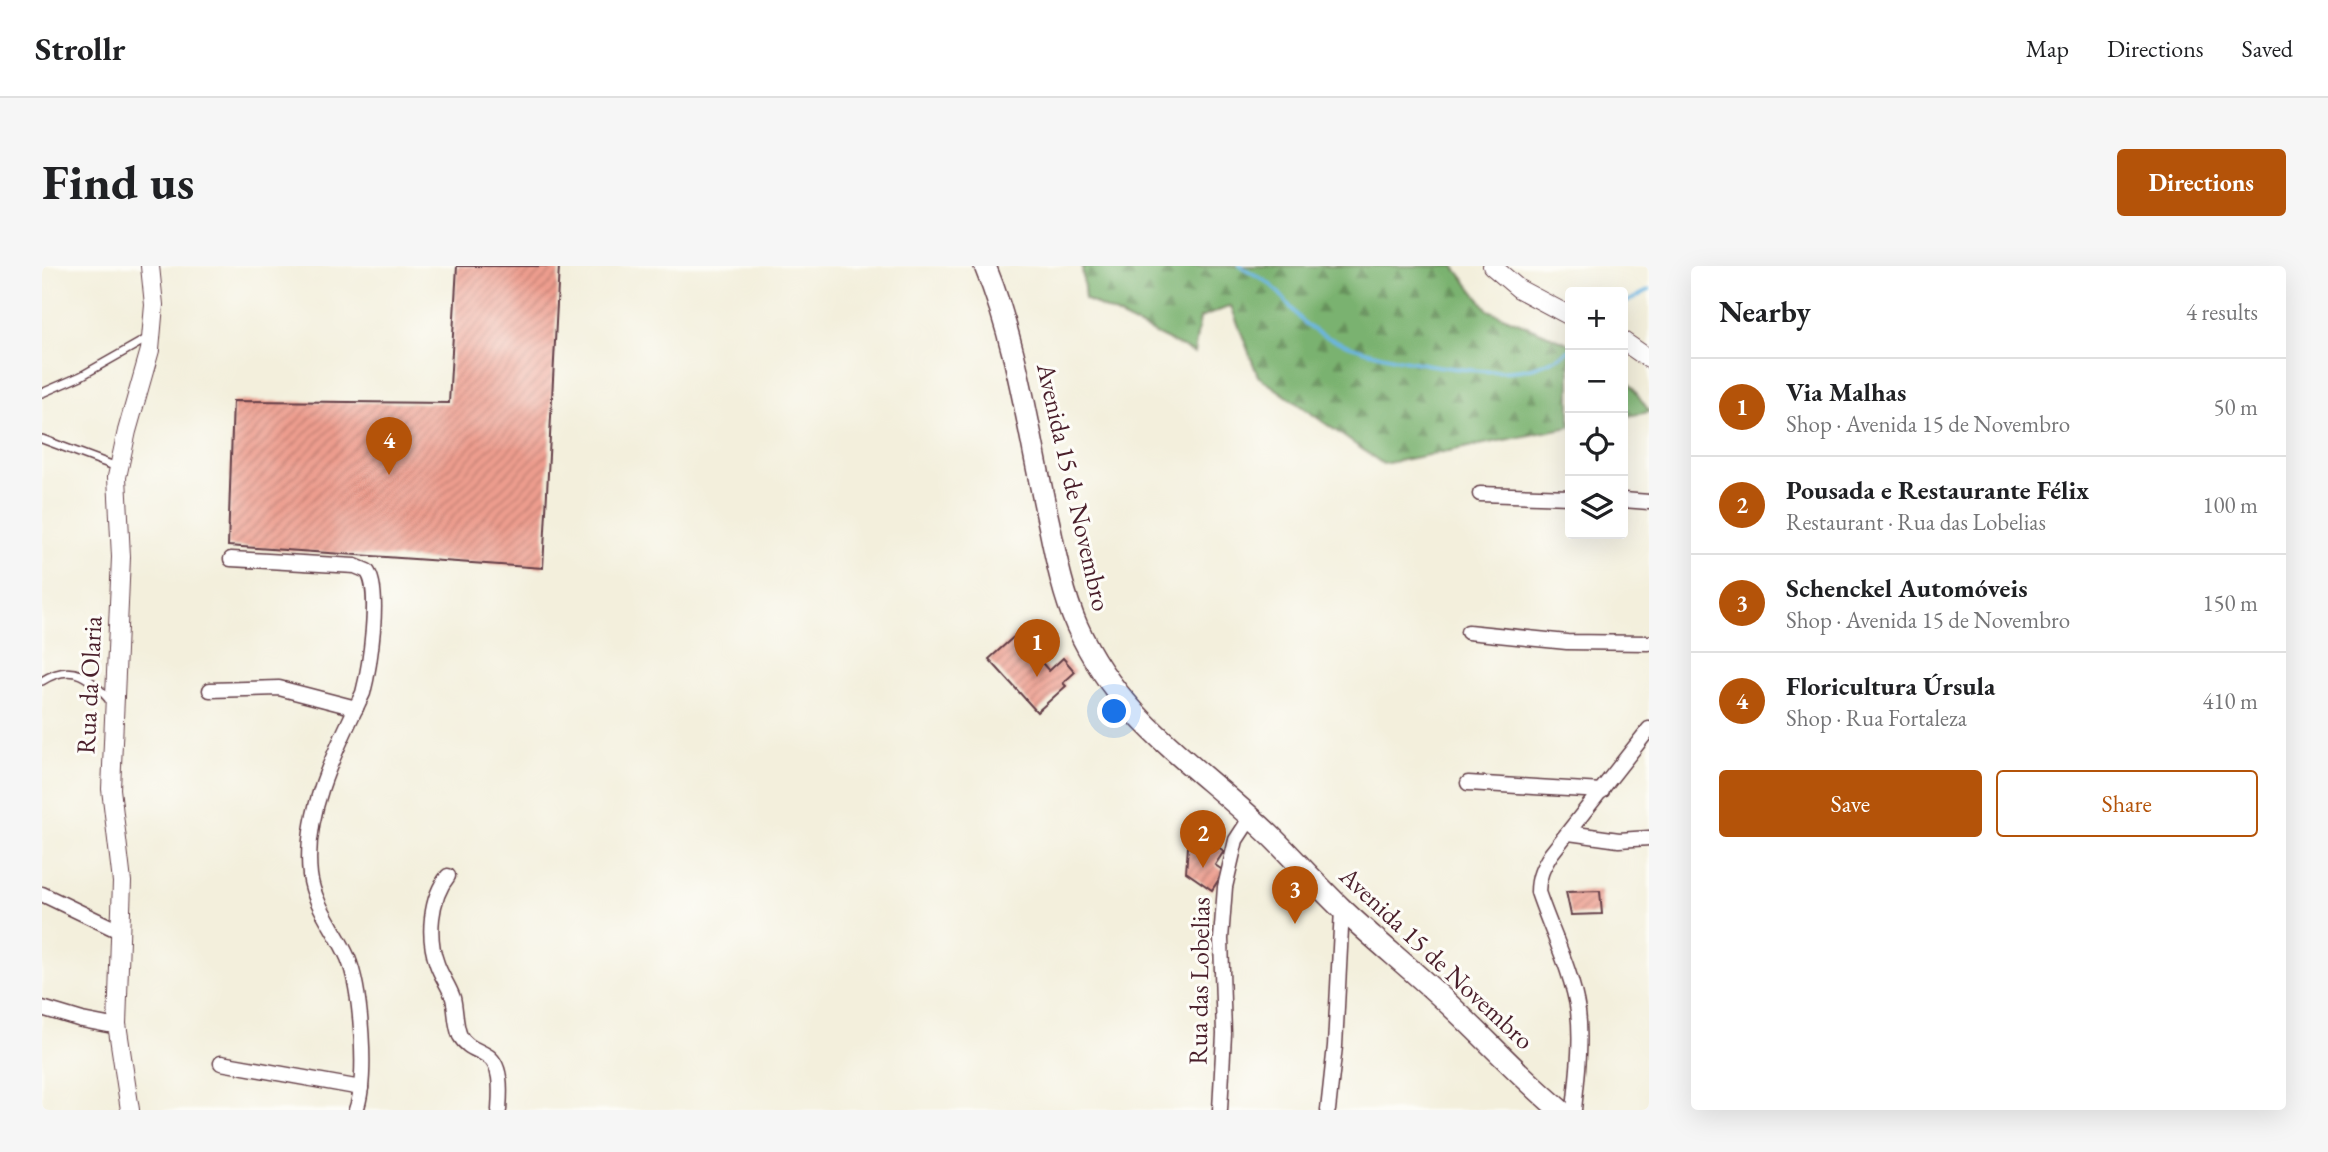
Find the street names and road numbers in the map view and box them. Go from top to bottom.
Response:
street label: Avenida 15 de Novembro [1029,359,1119,614]
street label: Rua da Olaria [68,614,110,755]
street label: Avenida 15 de Novembro [1332,858,1541,1057]
street label: Rua das Lobelias [1181,897,1217,1065]

